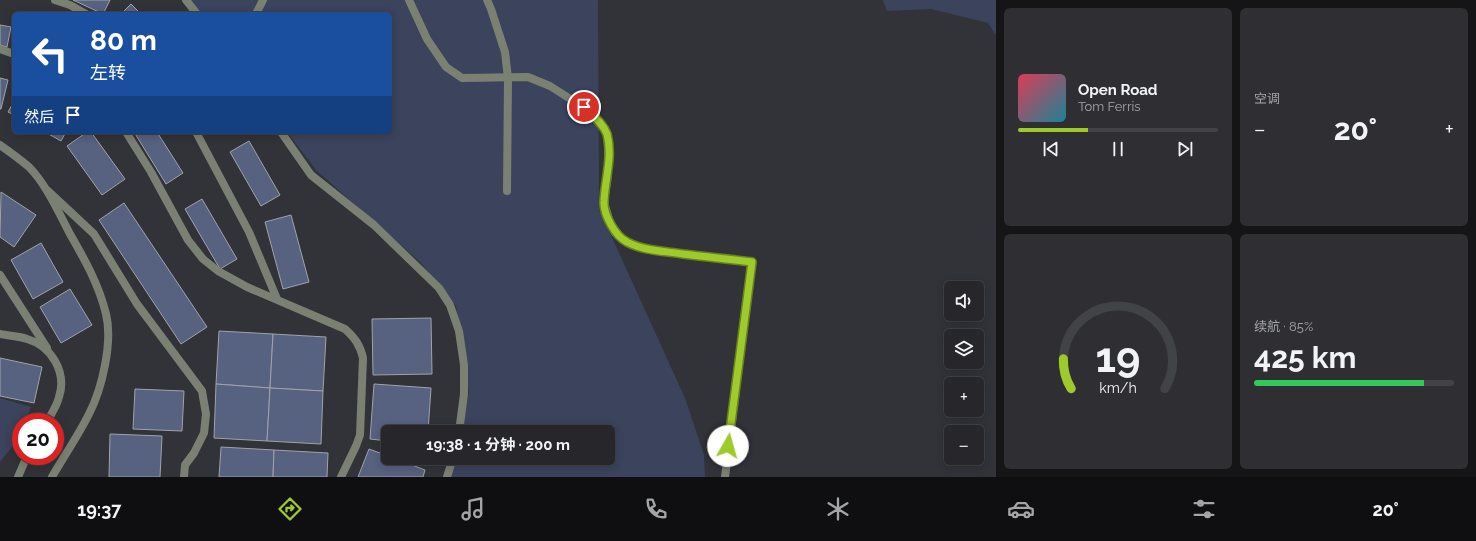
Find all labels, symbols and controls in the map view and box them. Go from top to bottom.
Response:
text: 80 m [90,24,157,57]
icon: left [24,28,76,80]
text: 左转 [90,62,126,83]
text: Open Road [1078,81,1158,99]
pin [567,90,601,124]
text: 空调 [1254,91,1280,106]
icon: arrive [573,96,595,118]
text: Tom Ferris [1078,99,1141,114]
icon: arrive [62,104,84,126]
text: 然后 [24,108,54,126]
text: 20° [1334,112,1377,147]
text: − [1254,116,1266,142]
text: + [1445,116,1454,142]
icon: previous [1040,138,1062,160]
icon: pause [1107,138,1129,160]
icon: next [1174,138,1196,160]
map controls [944,281,984,465]
button: sound [944,281,984,321]
text: 续航 · 85% [1254,319,1313,334]
button: layers [944,329,984,369]
text: 19 [1095,333,1141,382]
text: 425 km [1254,340,1357,375]
button: + [944,377,984,417]
text: km/h [1099,380,1137,396]
speed limit sign: 20 [12,413,64,465]
position arrow [707,425,749,467]
button: − [944,425,984,465]
text: 19:38 · 1 分钟 · 200 m [426,436,570,454]
icon: directions [276,495,304,523]
icon: music [459,495,487,523]
icon: phone [642,495,670,523]
icon: climate [824,495,852,523]
icon: car [1007,495,1035,523]
icon: filters [1190,495,1218,523]
text: 19:37 [77,499,121,520]
text: 20° [1372,499,1399,520]

